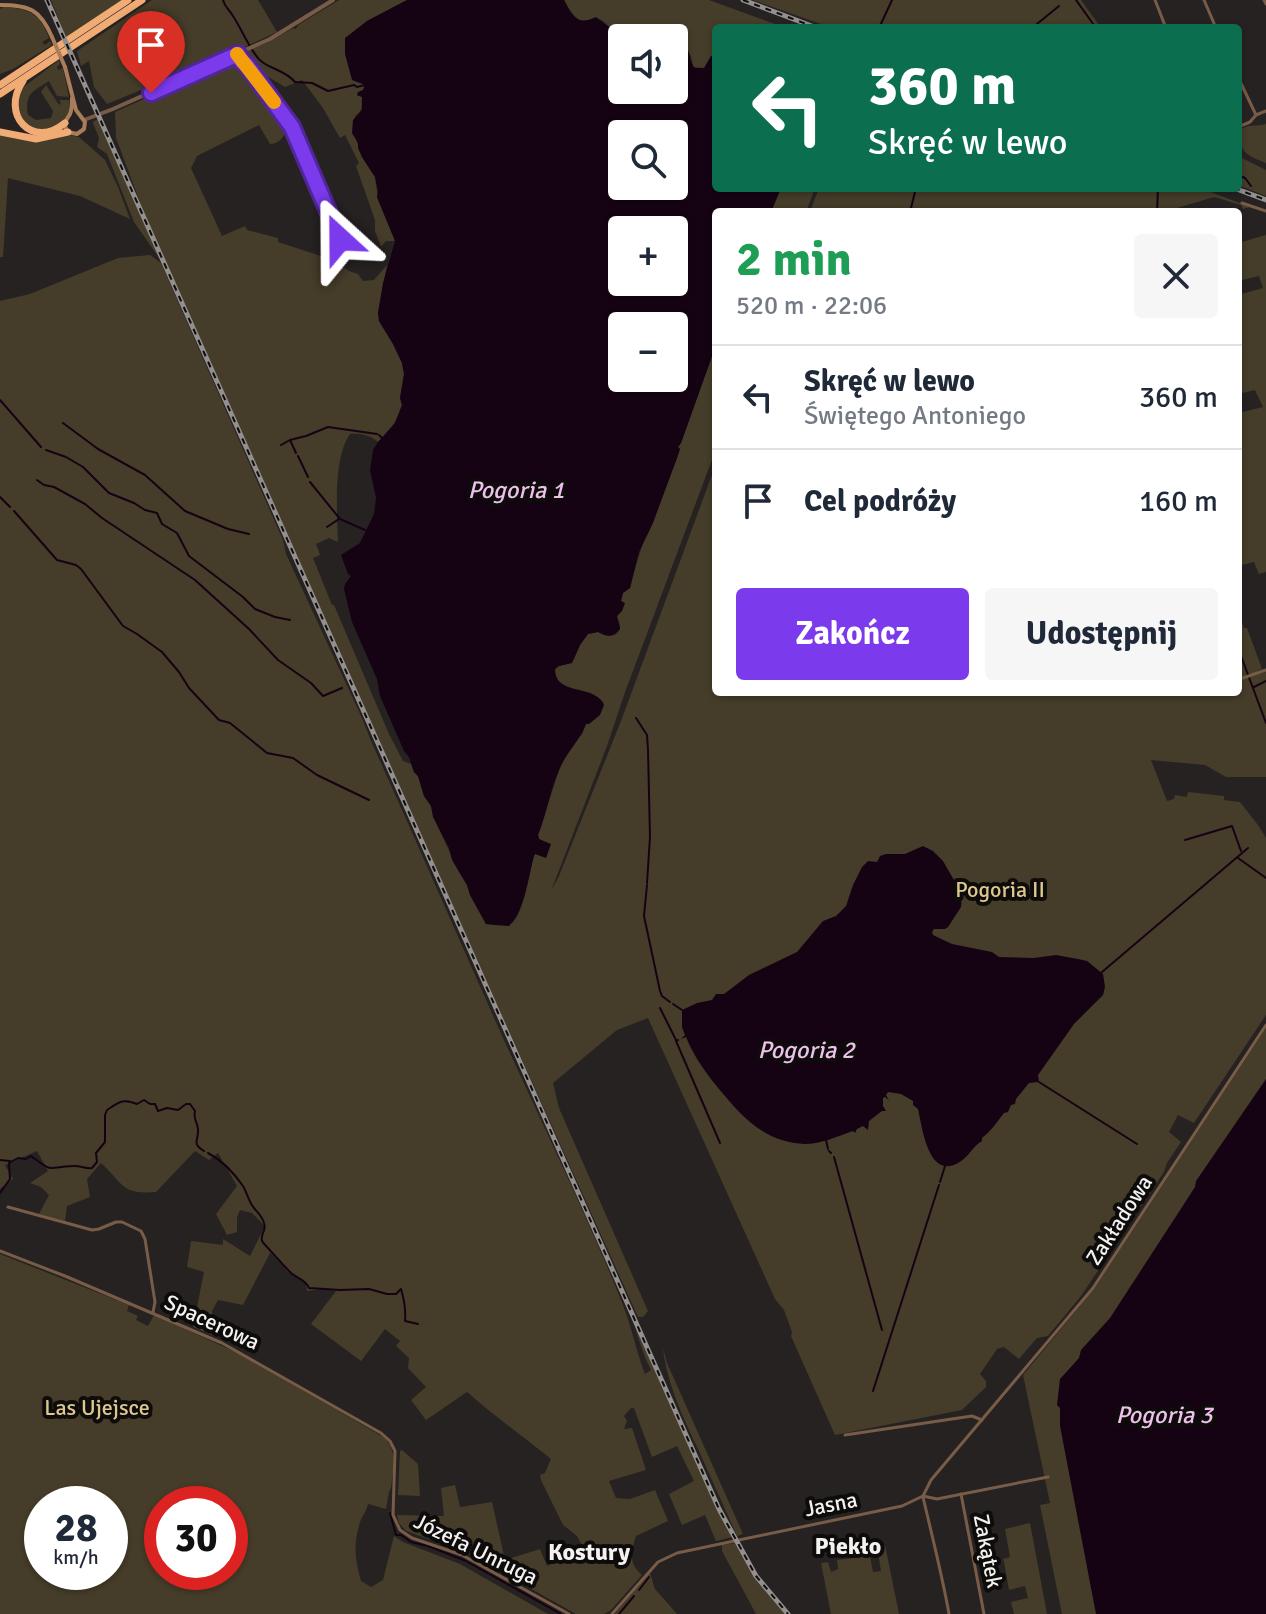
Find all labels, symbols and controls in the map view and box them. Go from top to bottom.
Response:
pin [117,11,185,93]
icon: arrive [129,23,173,67]
map controls [608,24,688,392]
button: sound [608,24,688,104]
text: 360 m [868,51,1016,120]
icon: left [736,56,840,160]
button: search [608,120,688,200]
text: Skręć w lewo [868,120,1068,165]
position arrow [298,197,382,281]
button: + [608,216,688,296]
text: 2 min [736,230,852,289]
button: close [1134,234,1218,318]
text: 520 m · 22:06 [736,290,887,322]
button: − [608,312,688,392]
text: Skręć w lewo [804,363,975,400]
icon: left [736,375,780,419]
text: 360 m [1139,379,1218,416]
text: Świętego Antoniego [804,400,1026,432]
water label: Pogoria 1 [468,475,564,505]
icon: arrive [736,479,780,523]
text: Cel podróży [804,483,956,520]
text: 160 m [1139,483,1218,520]
button: Zakończ [736,588,969,680]
button: Udostępnij [985,588,1218,680]
park label: Pogoria II [955,876,1045,903]
water label: Pogoria 2 [758,1035,856,1065]
street label: Zakładowa [1080,1170,1158,1270]
street label: Spacerowa [160,1288,264,1356]
park label: Las Ujejsce [44,1394,150,1421]
water label: Pogoria 3 [1116,1400,1214,1430]
speed limit sign: 30 [144,1486,248,1590]
street label: Jasna [802,1486,860,1522]
text: 28 [54,1503,98,1553]
street label: Józefa Unruga [410,1507,542,1591]
street label: Zakątek [968,1512,1008,1590]
district label: Piekło [815,1531,881,1561]
district label: Kostury [548,1537,630,1567]
text: km/h [53,1545,99,1570]

